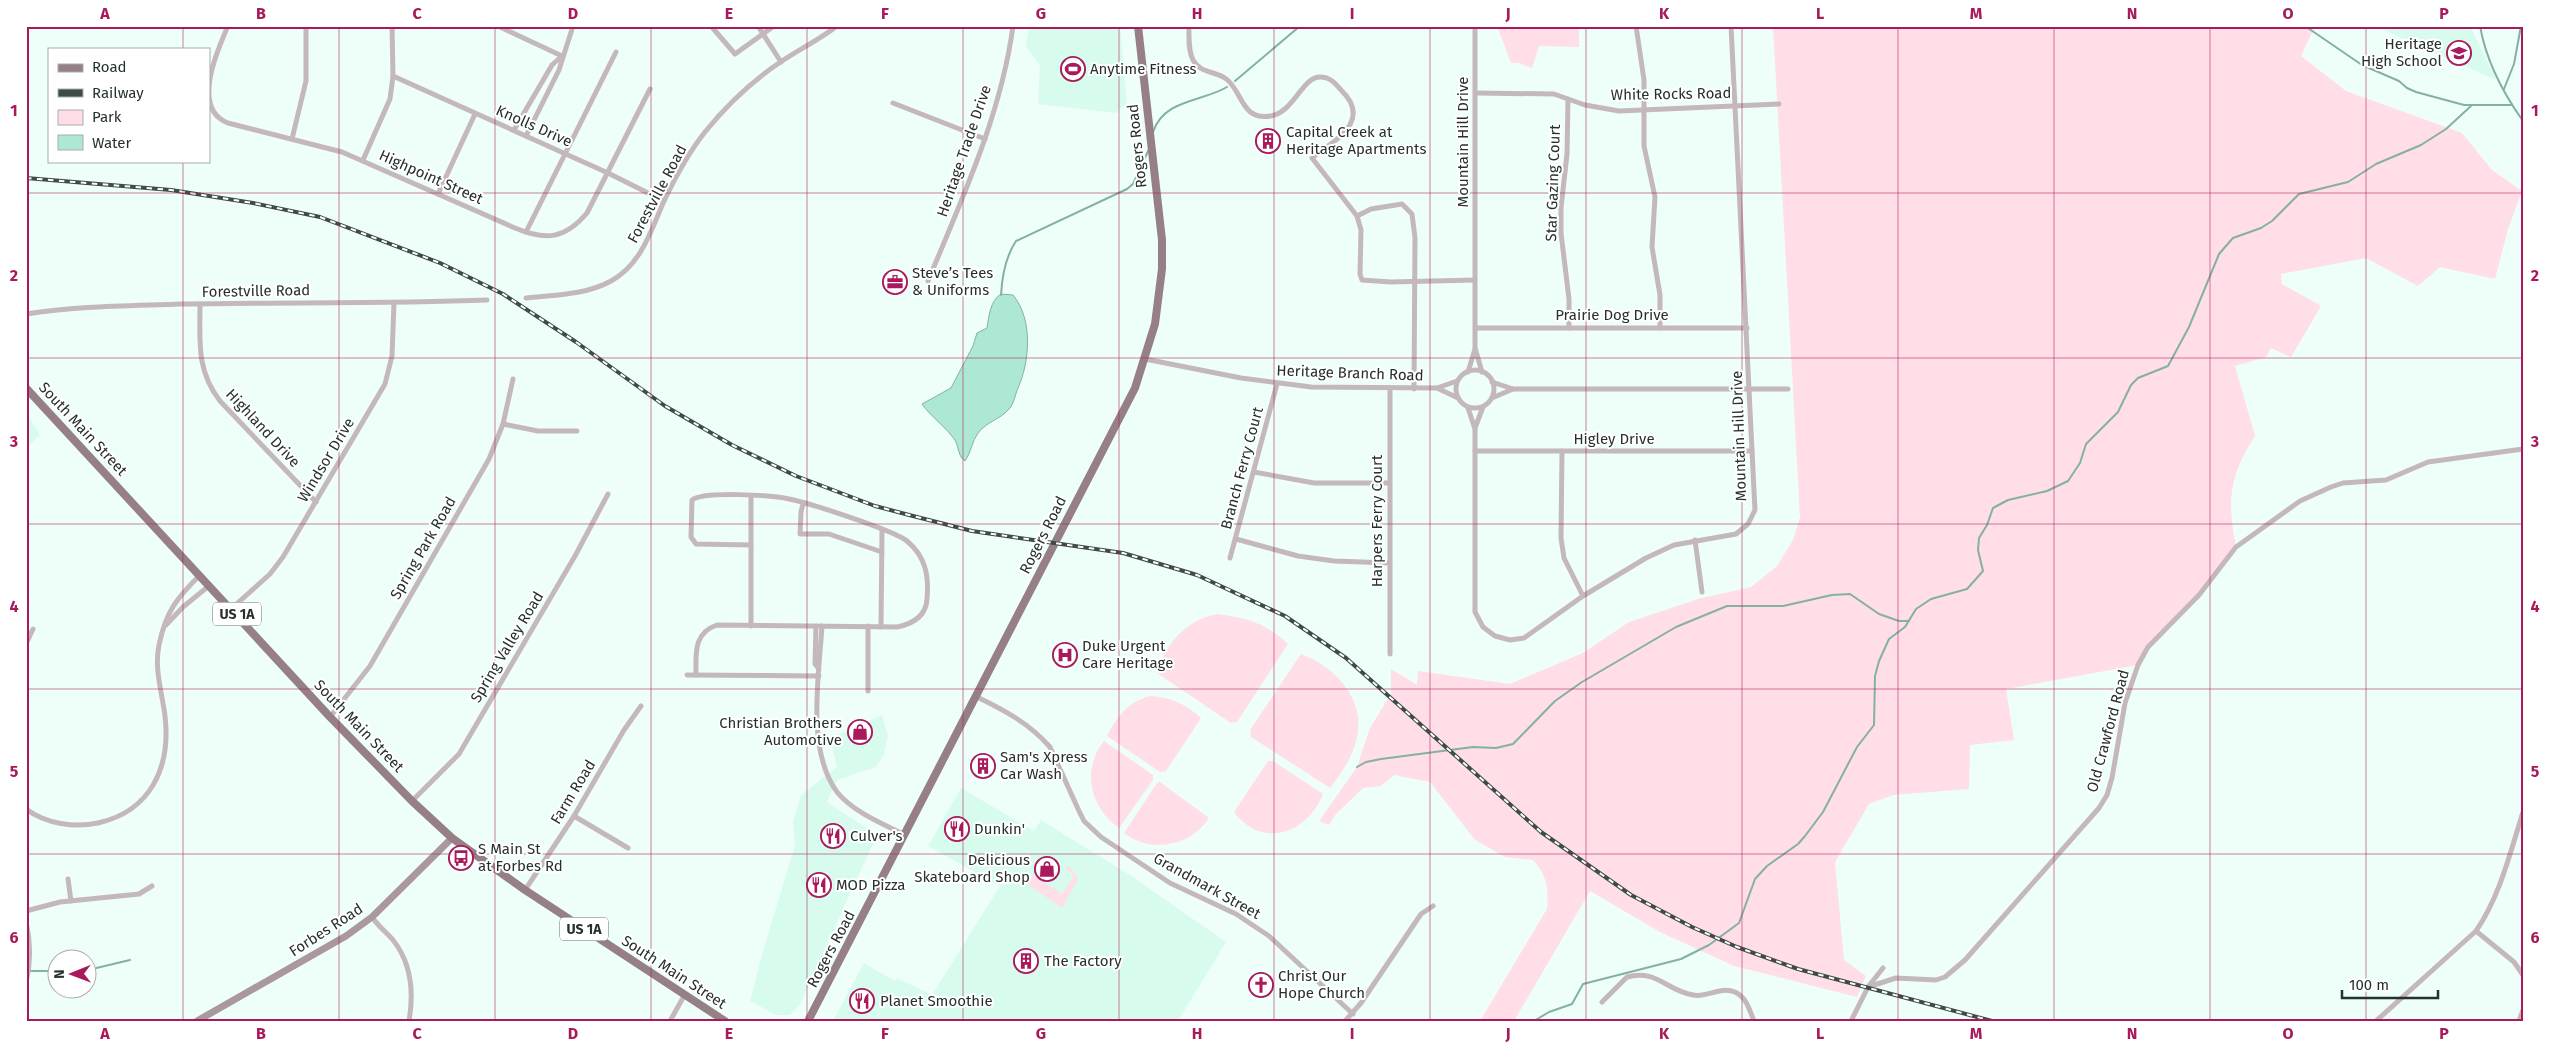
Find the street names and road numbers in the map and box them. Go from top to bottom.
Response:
street label: Mountain Hill Drive [1454,77,1472,207]
street label: Heritage Trade Drive [933,83,995,219]
street label: White Rocks Road [1610,84,1732,104]
street label: Knolls Drive [493,101,575,151]
street label: Rogers Road [1124,103,1150,189]
street label: Star Gazing Court [1542,124,1564,242]
street label: Forestville Road [624,142,690,246]
street label: Highpoint Street [376,146,486,208]
street label: Forestville Road [202,281,310,301]
street label: Prairie Dog Drive [1555,306,1669,324]
street label: Heritage Branch Road [1276,361,1424,385]
street label: Mountain Hill Drive [1728,370,1750,502]
street label: South Main Street [35,378,131,480]
street label: Highland Drive [222,385,304,471]
street label: Branch Ferry Court [1217,404,1267,531]
street label: Windsor Drive [294,415,358,505]
street label: Higley Drive [1573,430,1655,448]
street label: Harpers Ferry Court [1368,454,1386,587]
street label: Spring Park Road [386,493,460,603]
street label: Rogers Road [1016,493,1070,577]
street label: Spring Valley Road [467,588,547,706]
road number: US 1A [213,602,261,626]
street label: Old Crawford Road [2083,668,2133,794]
street label: South Main Street [310,676,408,776]
street label: Farm Road [547,757,599,827]
street label: Grandmark Street [1150,849,1264,923]
street label: Forbes Road [286,900,366,960]
street label: Rogers Road [803,907,859,991]
road number: US 1A [560,918,608,941]
street label: South Main Street [618,931,730,1013]

